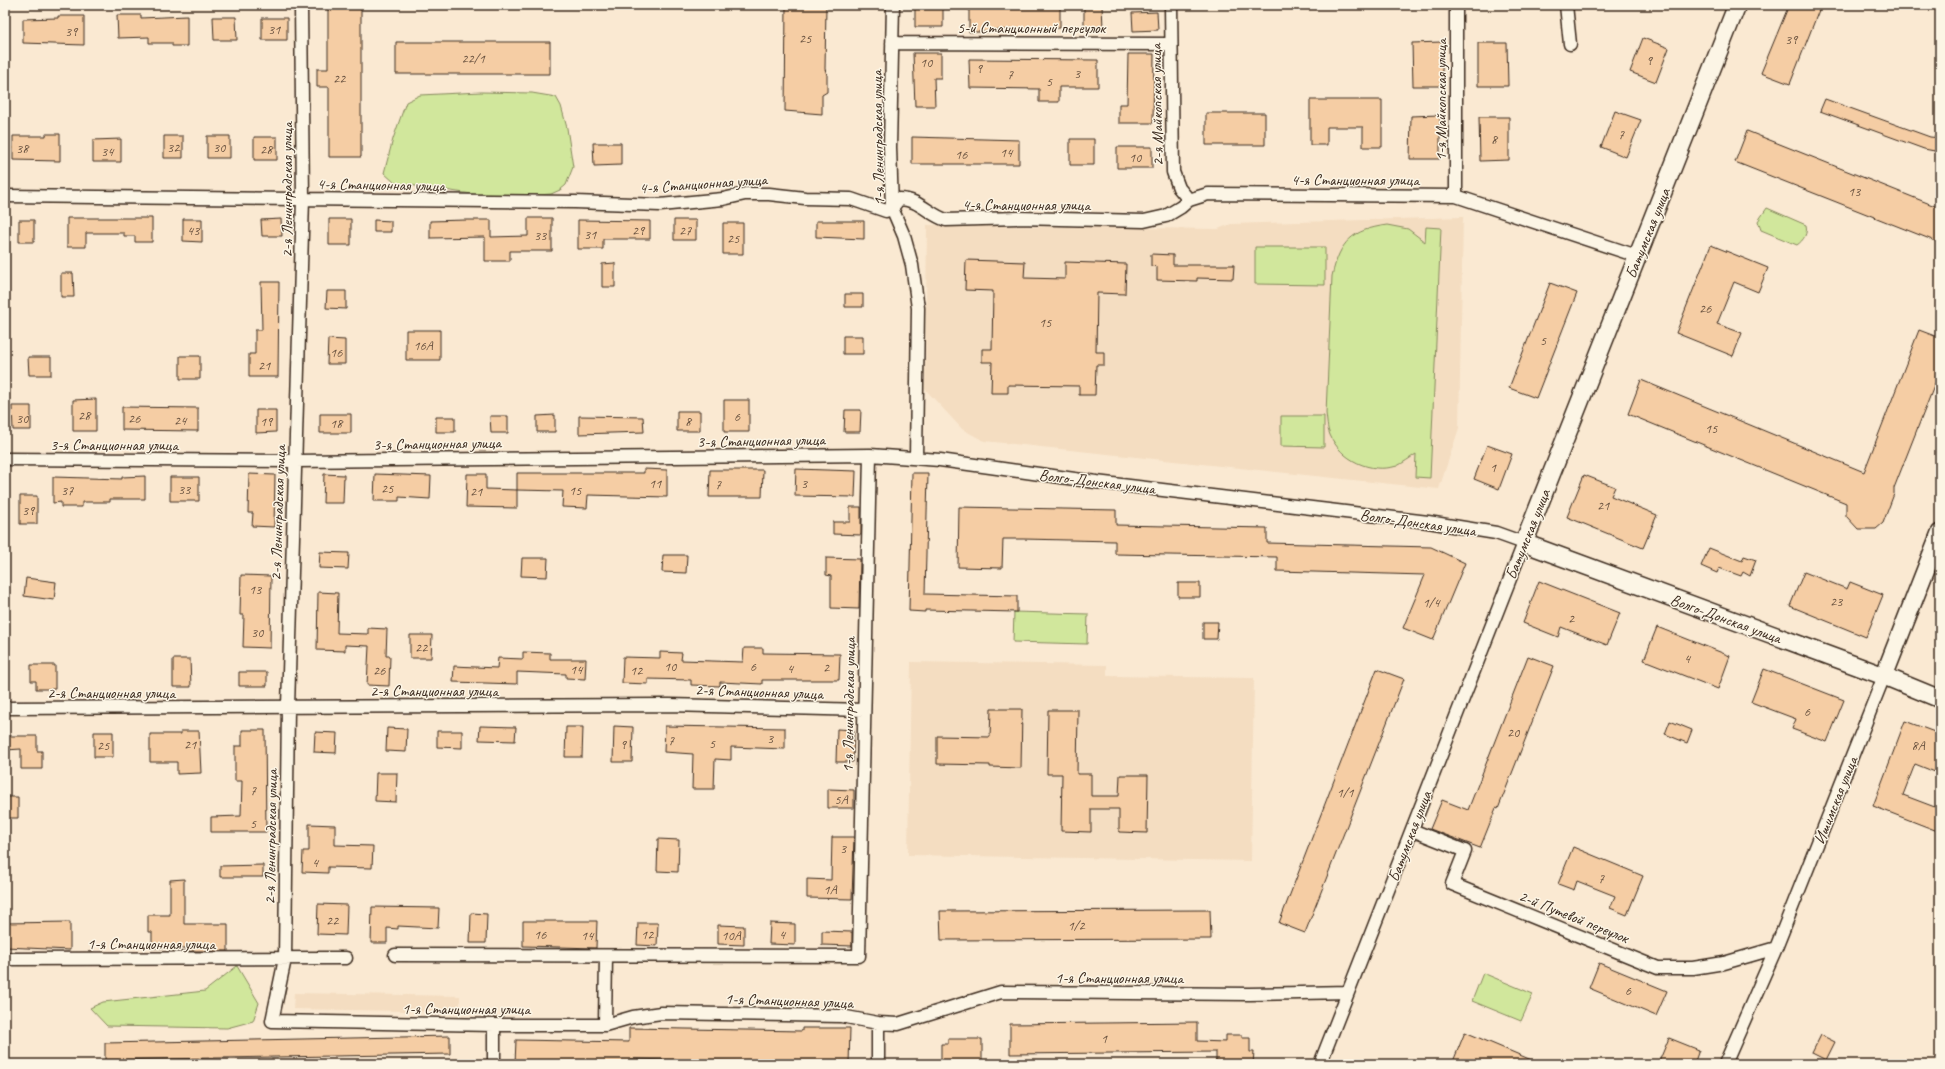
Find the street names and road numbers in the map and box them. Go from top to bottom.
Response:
street label: 5-й Станционный переулок [957,18,1107,38]
street label: 1-я Майкопская улица [1431,37,1451,161]
street label: 2-я Майкопская улица [1146,42,1168,166]
street label: 1-я Ленинградская улица [867,69,889,206]
street label: 2-я Ленинградская улица [277,121,297,258]
street label: 4-я Станционная улица [638,169,769,198]
street label: 4-я Станционная улица [1291,170,1420,190]
street label: 4-я Станционная улица [317,174,447,196]
street label: Батумская улица [1621,184,1675,281]
street label: 4-я Станционная улица [962,195,1091,215]
street label: 3-я Станционная улица [697,430,827,452]
street label: 3-я Станционная улица [373,433,503,455]
street label: 3-я Станционная улица [50,435,179,455]
street label: 2-я Ленинградская улица [266,444,290,581]
street label: Волго-Донская улица [1038,465,1157,499]
street label: Батумская улица [1501,485,1555,582]
street label: Волго-Донская улица [1359,505,1478,541]
street label: Волго-Донская улица [1667,590,1785,649]
street label: 1-я Ленинградская улица [838,636,860,773]
street label: 2-я Станционная улица [695,680,825,704]
street label: 2-я Станционная улица [370,681,499,701]
street label: 2-я Станционная улица [47,683,176,703]
street label: Ишимская улица [1809,752,1863,847]
street label: 2-я Ленинградская улица [260,768,282,905]
street label: Батумская улица [1383,787,1437,885]
street label: 2-й Путевой переулок [1516,886,1633,949]
street label: 1-я Станционная улица [87,934,216,954]
street label: 1-я Станционная улица [1055,968,1184,988]
street label: 1-я Станционная улица [725,989,855,1013]
street label: 1-я Станционная улица [402,999,531,1019]

